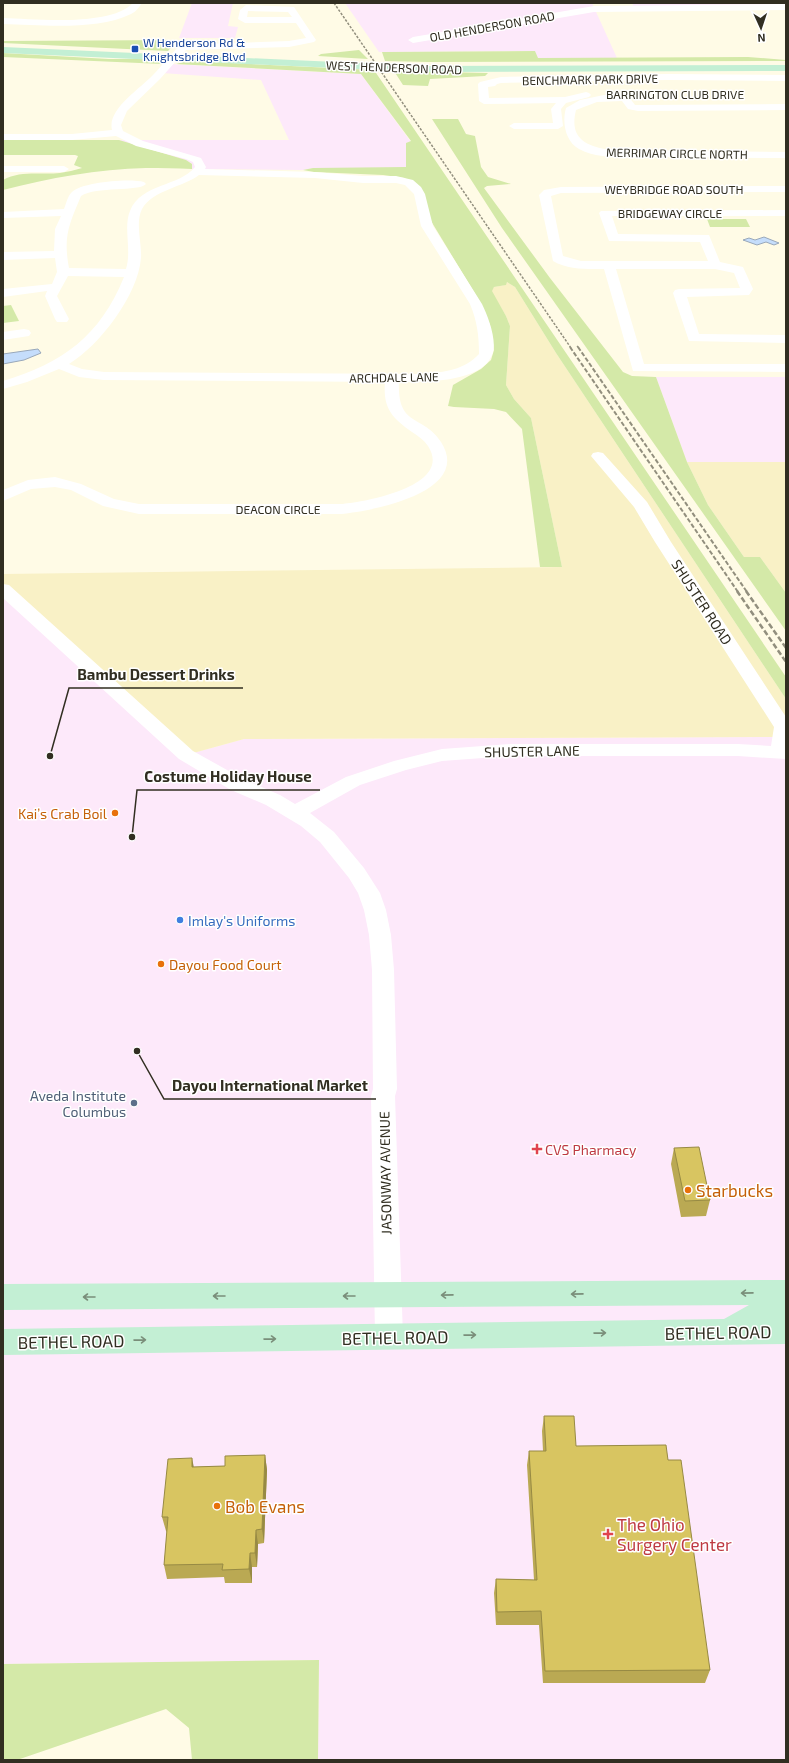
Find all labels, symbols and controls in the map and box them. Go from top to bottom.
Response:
street label: OLD HENDERSON ROAD [428,8,556,44]
north arrow [741,8,781,48]
text: N [757,32,766,45]
place label: W Henderson Rd & Knightsbridge Blvd [143,35,246,63]
marker: W Henderson Rd & Knightsbridge Blvd [130,44,140,54]
street label: WEST HENDERSON ROAD [326,58,462,76]
street label: BENCHMARK PARK DRIVE [522,71,659,87]
street label: BARRINGTON CLUB DRIVE [606,87,744,101]
street label: MERRIMAR CIRCLE NORTH [606,145,748,161]
street label: WEYBRIDGE ROAD SOUTH [604,182,744,196]
street label: BRIDGEWAY CIRCLE [618,206,723,220]
street label: ARCHDALE LANE [349,369,439,385]
street label: DEACON CIRCLE [235,502,321,516]
street label: SHUSTER ROAD [668,556,736,648]
callout: Bambu Dessert Drinks [69,661,243,688]
text: Bambu Dessert Drinks [77,665,235,683]
street label: SHUSTER LANE [484,742,580,760]
callout: Costume Holiday House [137,763,320,790]
text: Costume Holiday House [144,767,312,786]
place label: Kai’s Crab Boil [18,805,108,822]
marker: Kai’s Crab Boil [110,808,120,818]
place label: Imlay's Uniforms [188,912,295,929]
marker: Imlay's Uniforms [175,915,185,925]
place label: Dayou Food Court [169,956,282,973]
marker: Dayou Food Court [156,959,166,969]
callout: Dayou International Market [164,1072,376,1099]
text: Dayou International Market [172,1076,368,1095]
place label: Aveda Institute Columbus [30,1087,126,1120]
marker: Aveda Institute Columbus [129,1098,139,1108]
street label: JASONWAY AVENUE [375,1111,395,1235]
place label: CVS Pharmacy [545,1141,637,1158]
marker: CVS Pharmacy [532,1144,542,1154]
place label: Starbucks [696,1180,773,1200]
marker: Starbucks [683,1185,693,1195]
one-way arrow [741,1289,754,1296]
one-way arrow [571,1290,584,1298]
one-way arrow [441,1291,454,1299]
one-way arrow [213,1292,226,1300]
one-way arrow [343,1292,356,1300]
one-way arrow [83,1293,96,1301]
street label: BETHEL ROAD [665,1321,771,1343]
street label: BETHEL ROAD [342,1326,448,1348]
street label: BETHEL ROAD [18,1330,124,1352]
one-way arrow [593,1330,606,1337]
one-way arrow [463,1331,476,1339]
one-way arrow [263,1335,276,1342]
one-way arrow [133,1336,146,1344]
place label: Bob Evans [225,1496,305,1516]
marker: Bob Evans [212,1501,222,1511]
place label: The Ohio Surgery Center [617,1514,732,1555]
marker: The Ohio Surgery Center [602,1528,614,1540]

